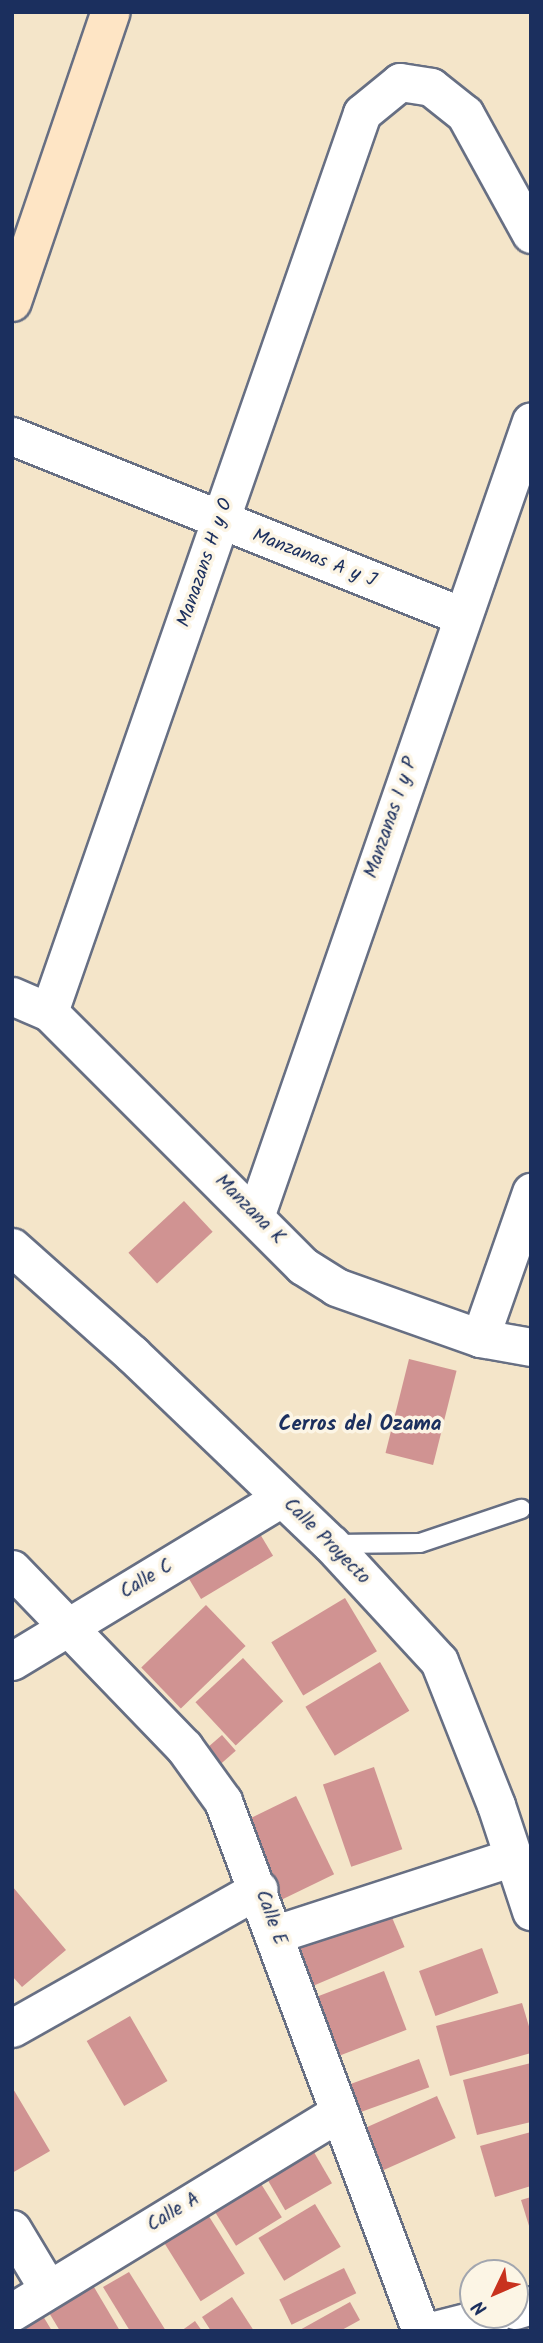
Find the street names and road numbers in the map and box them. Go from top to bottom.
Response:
street label: Manazans H y O [173,496,239,630]
street label: Manzanas A y J [249,525,379,593]
street label: Manzanas I y P [361,755,423,881]
street label: Manzana K [209,1170,289,1250]
street label: Calle Proyecto [278,1494,374,1590]
street label: Calle C [117,1556,177,1604]
street label: Calle E [250,1887,290,1949]
street label: Calle A [144,2188,204,2238]

